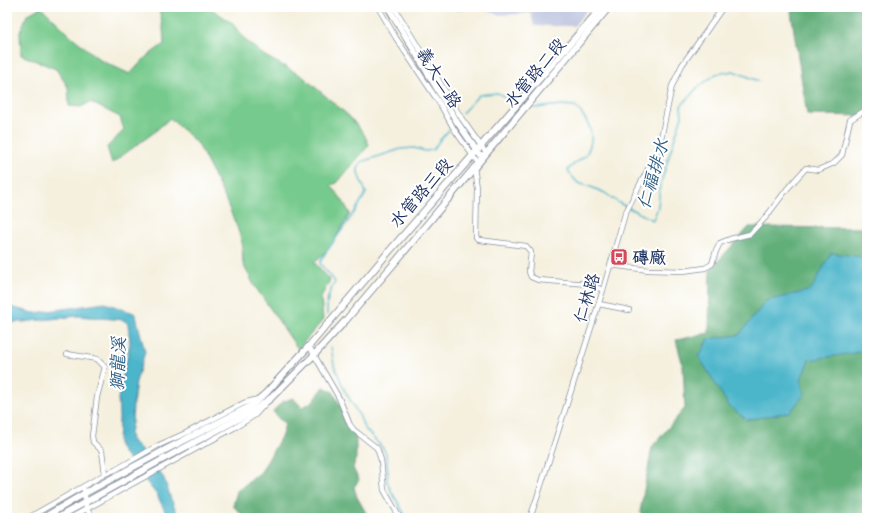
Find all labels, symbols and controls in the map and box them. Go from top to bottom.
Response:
street label: 水管路二段 [500,34,570,112]
street label: 義大二路 [412,44,466,112]
water label: 仁福排水 [633,135,674,212]
street label: 水管路三段 [385,154,457,232]
bus stop icon: 磚廠 [609,247,629,267]
place label: 磚廠 [632,247,666,268]
street label: 仁林路 [570,271,604,325]
water label: 獅龍溪 [106,336,130,391]

